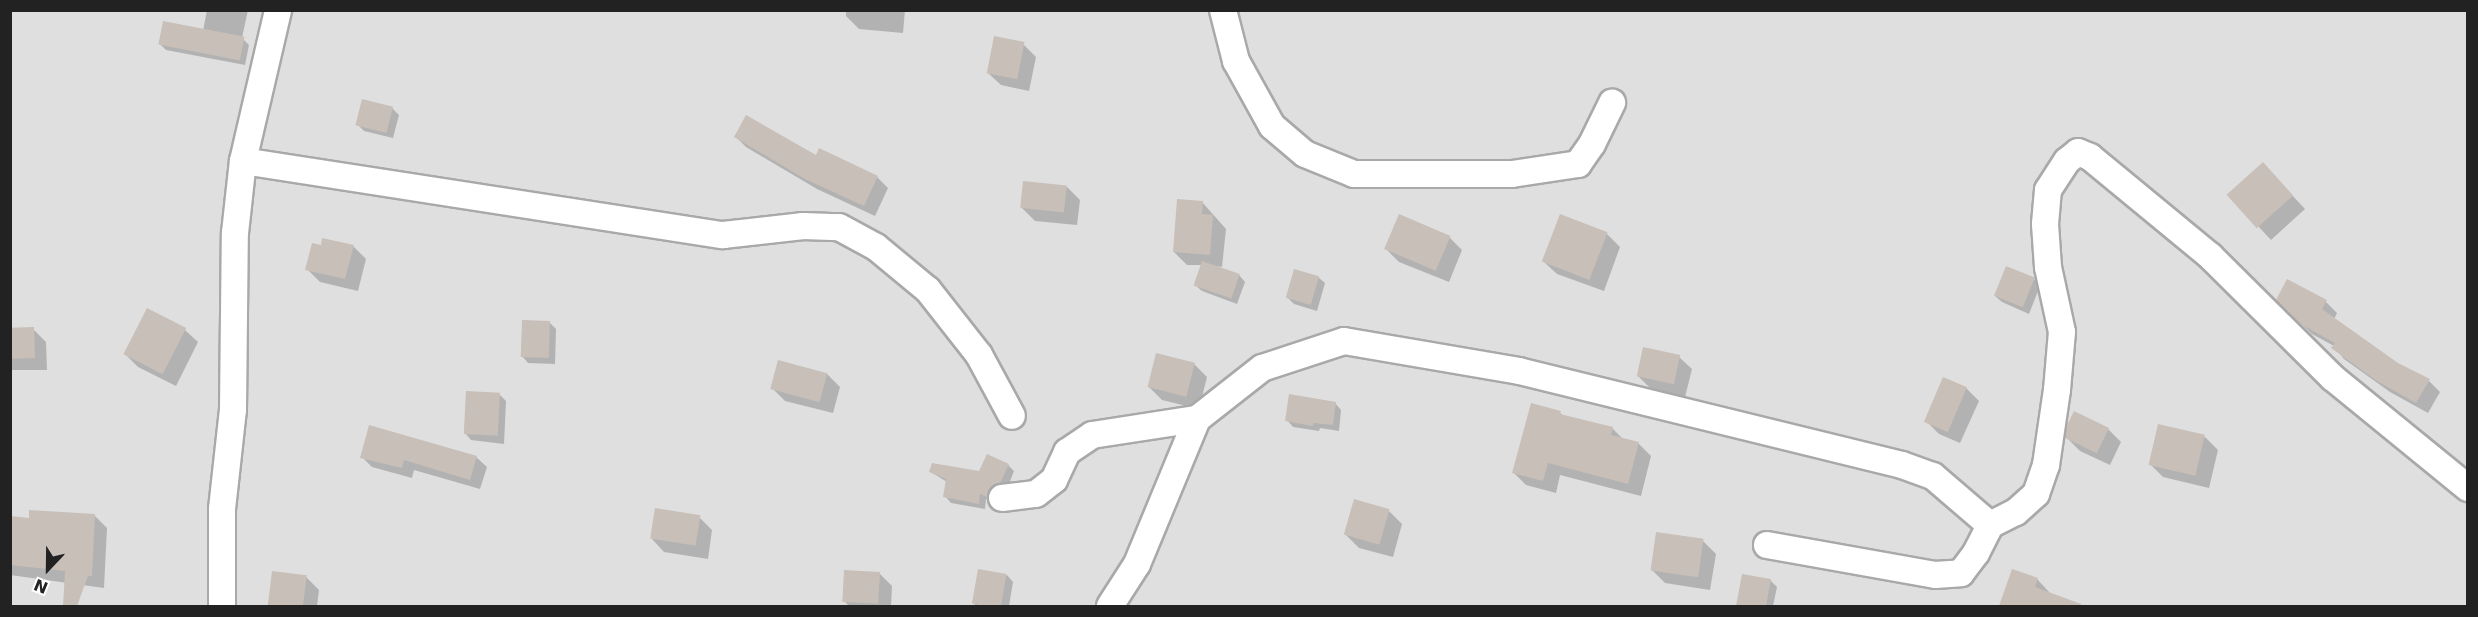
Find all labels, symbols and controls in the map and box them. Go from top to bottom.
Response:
north arrow [18,539,78,599]
text: N [31,575,51,597]

